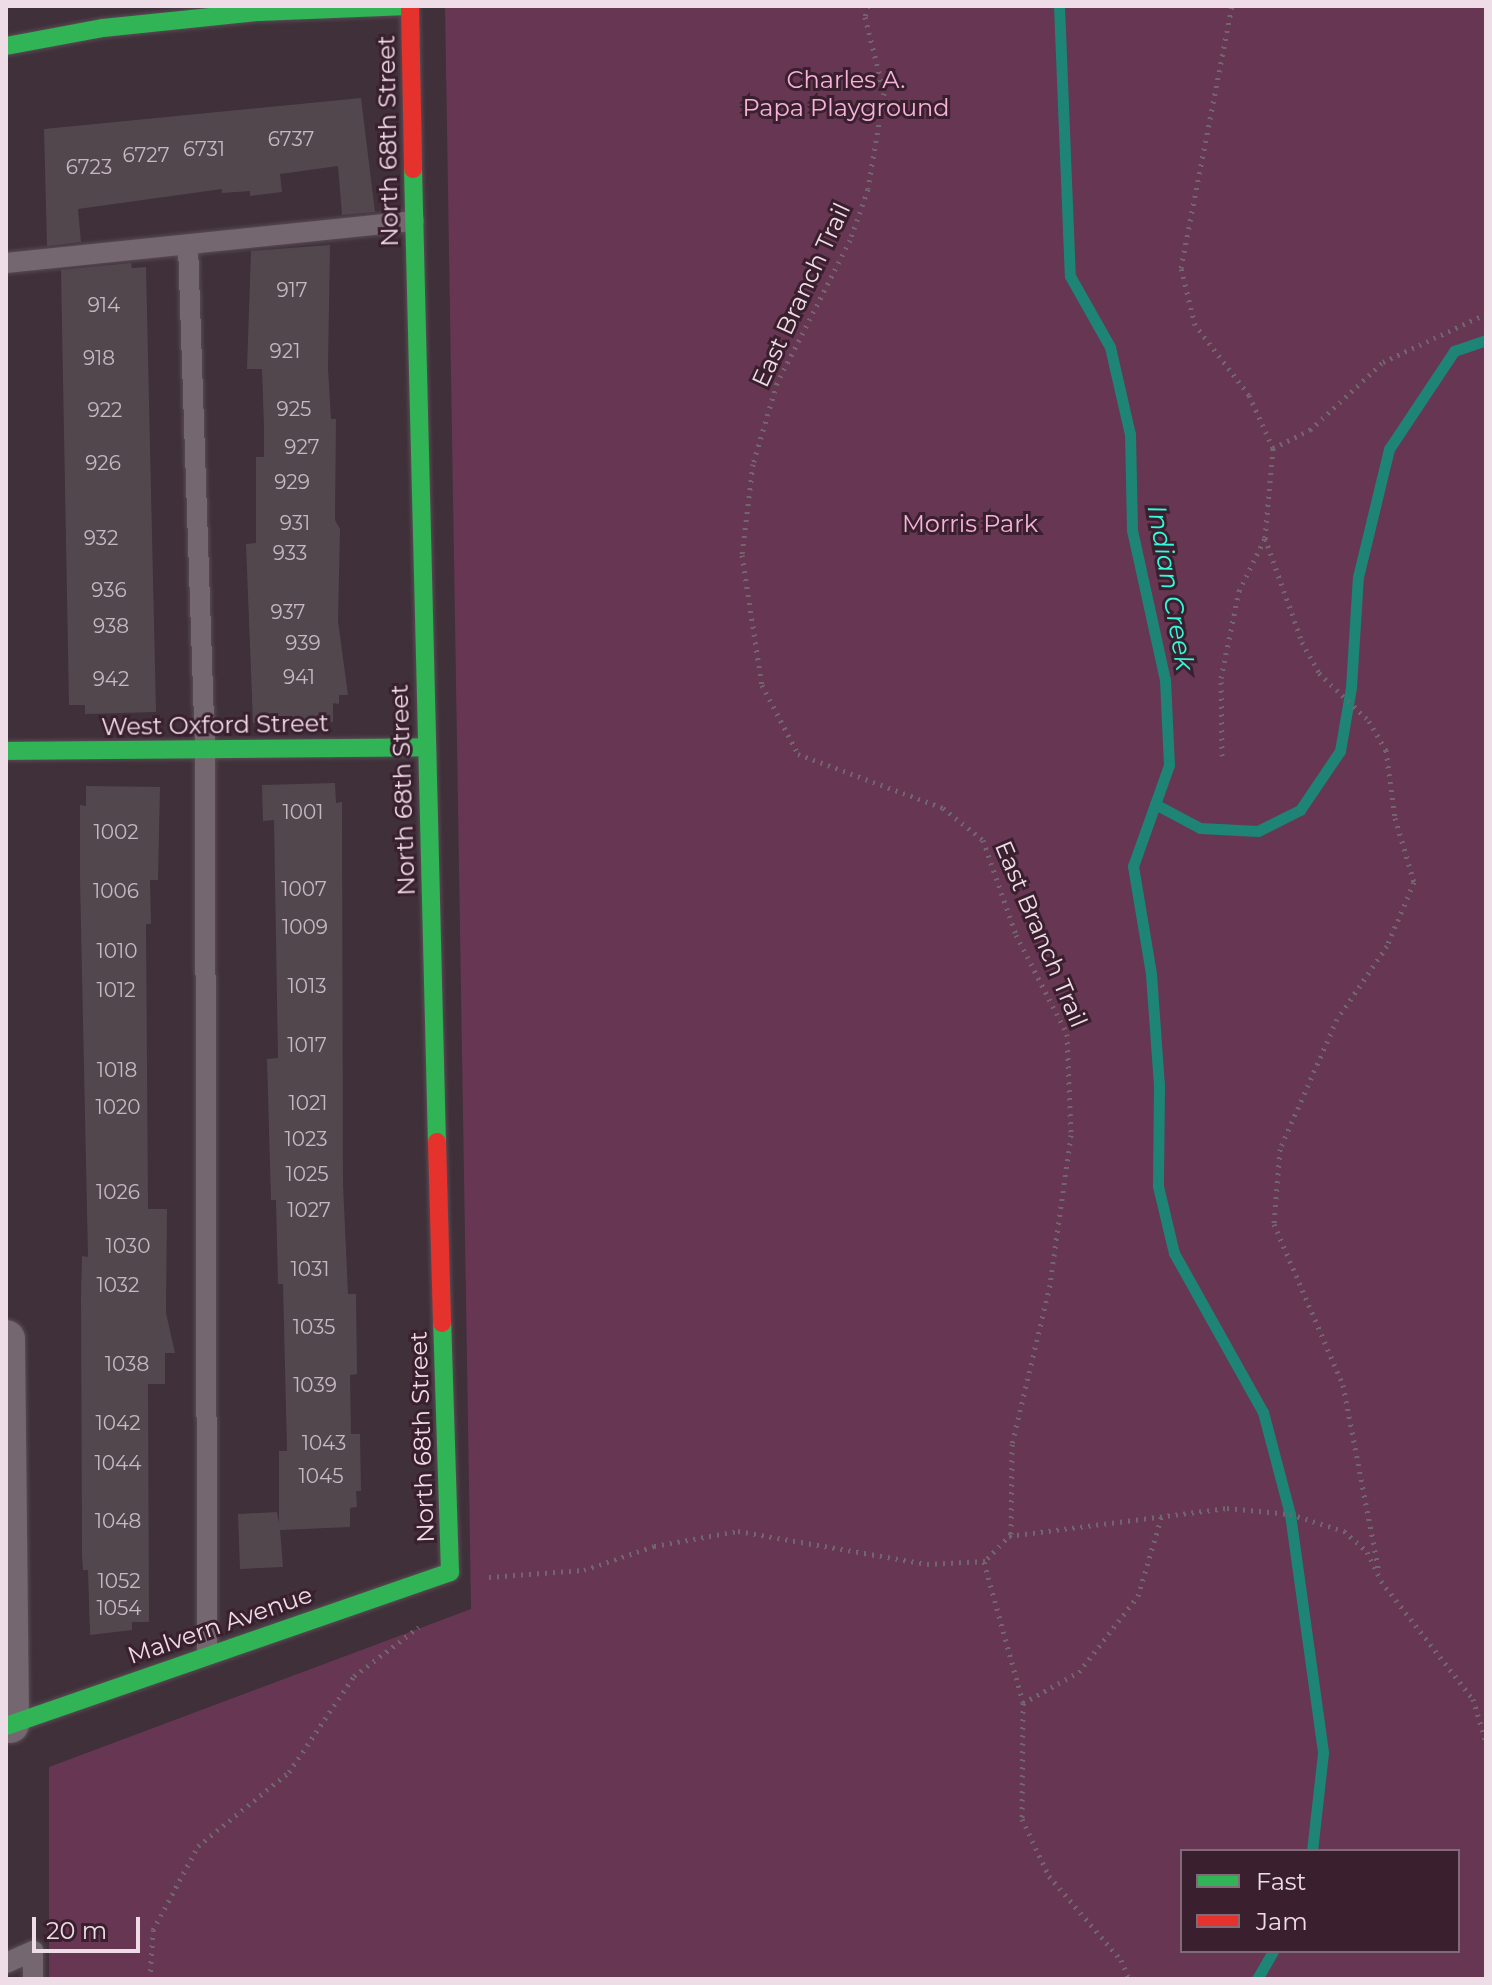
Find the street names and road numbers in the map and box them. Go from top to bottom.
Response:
street label: North 68th Street [372,35,404,247]
street label: East Branch Trail [746,198,856,392]
street label: North 68th Street [385,684,421,896]
street label: West Oxford Street [101,709,329,741]
street label: East Branch Trail [989,836,1093,1032]
street label: North 68th Street [404,1331,440,1543]
street label: Malvern Avenue [124,1580,316,1670]

